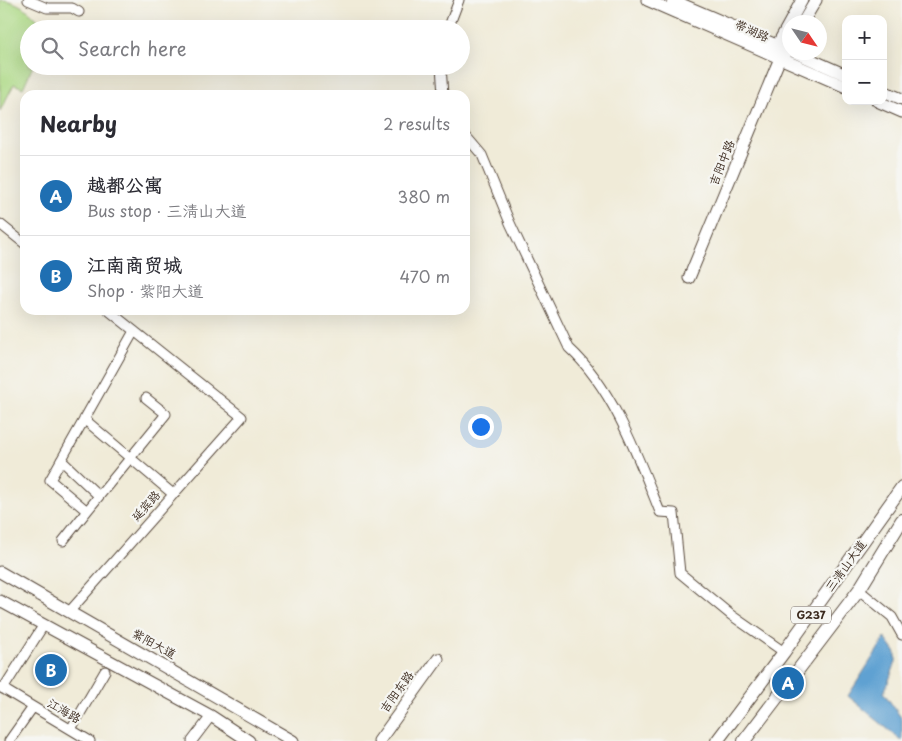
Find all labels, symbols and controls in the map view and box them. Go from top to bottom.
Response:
street label: 带湖路 [732,15,773,46]
north arrow [782,15,827,60]
map controls [842,15,887,105]
button: + [842,15,887,60]
search box [20,20,470,75]
icon: search [38,34,66,62]
text: Search here [78,34,187,62]
button: − [842,60,887,105]
text: Nearby [40,107,117,139]
text: 2 results [383,111,450,135]
street label: 吉阳中路 [704,137,738,188]
text: 越都公寓 [87,170,163,198]
text: A [50,184,62,208]
text: 380 m [398,184,450,208]
text: Bus stop · 三清山大道 [87,198,247,222]
text: 江南商贸城 [87,250,182,278]
text: B [51,264,61,288]
text: 470 m [400,264,450,288]
text: Shop · 紫阳大道 [87,278,204,302]
your location [468,414,494,440]
street label: 延宾路 [127,486,164,525]
street label: 三清山大道 [820,536,870,595]
road number: G237 [791,606,831,624]
street label: 紫阳大道 [129,624,180,663]
pin: B [35,651,67,689]
pin: A [772,664,804,702]
street label: 吉阳东路 [375,667,418,716]
street label: 江海路 [44,693,85,727]

